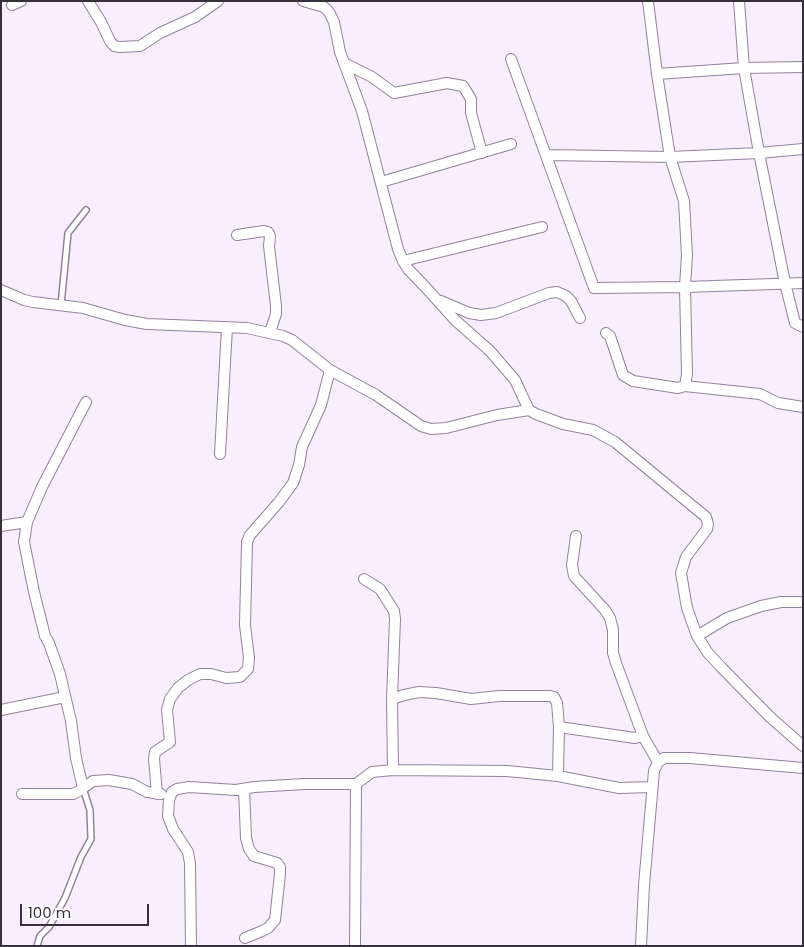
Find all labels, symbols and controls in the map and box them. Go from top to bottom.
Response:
scale bar [22,894,151,926]
text: 100 m [28,902,71,923]

